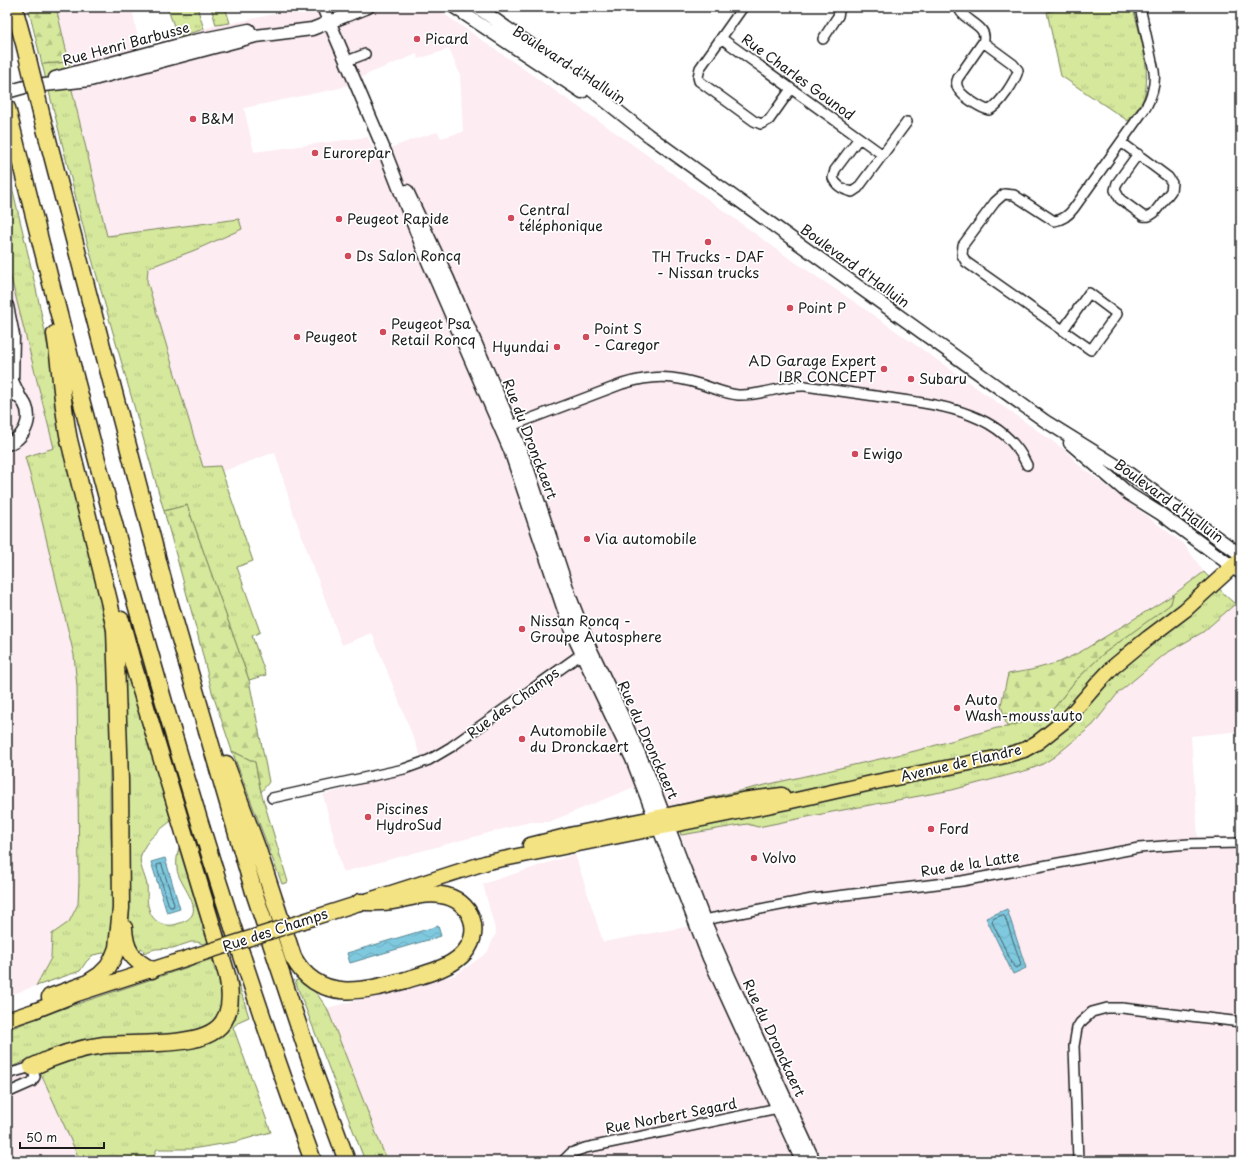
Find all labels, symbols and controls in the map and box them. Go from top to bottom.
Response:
street label: Rue Henri Barbusse [60,16,192,71]
street label: Boulevard d'Halluin [509,20,630,109]
place label: Picard [425,28,469,49]
street label: Rue Charles Gounod [737,28,859,125]
marker: Picard [412,34,422,44]
place label: B&M [201,108,234,129]
marker: B&M [188,114,198,124]
place label: Eurorepar [323,142,391,163]
marker: Eurorepar [310,148,320,158]
place label: Central téléphonique [519,199,603,236]
place label: Peugeot Rapide [347,208,449,229]
marker: Central téléphonique [506,213,516,223]
marker: Peugeot Rapide [334,214,344,224]
street label: Boulevard d'Halluin [796,219,914,313]
marker: TH Trucks - DAF - Nissan trucks [703,237,713,247]
place label: Ds Salon Roncq [356,245,461,266]
place label: TH Trucks - DAF - Nissan trucks [652,246,764,283]
marker: Ds Salon Roncq [343,251,353,261]
place label: Point P [798,297,846,318]
marker: Point P [785,303,795,313]
place label: Peugeot Psa Retail Roncq [391,313,476,350]
place label: Point S - Caregor [594,318,660,355]
place label: Peugeot [305,326,358,347]
marker: Peugeot Psa Retail Roncq [378,327,388,337]
marker: Peugeot [292,332,302,342]
marker: Point S - Caregor [581,332,591,342]
place label: Hyundai [492,336,549,357]
marker: Hyundai [552,342,562,352]
place label: AD Garage Expert IBR CONCEPT [749,350,876,387]
marker: AD Garage Expert IBR CONCEPT [879,364,889,374]
place label: Subaru [919,368,967,389]
marker: Subaru [906,374,916,384]
street label: Rue du Dronckaert [498,376,563,502]
place label: Ewigo [863,443,903,464]
marker: Ewigo [850,449,860,459]
street label: Boulevard d'Halluin [1110,454,1228,548]
place label: Via automobile [595,528,697,549]
marker: Via automobile [582,534,592,544]
place label: Nissan Roncq - Groupe Autosphere [530,610,662,647]
marker: Nissan Roncq - Groupe Autosphere [517,624,527,634]
street label: Rue des Champs [462,662,563,743]
street label: Rue du Dronckaert [613,677,684,803]
place label: Auto Wash-mouss'auto [965,689,1083,726]
marker: Auto Wash-mouss'auto [952,703,962,713]
place label: Automobile du Dronckaert [530,720,629,757]
marker: Automobile du Dronckaert [517,734,527,744]
street label: Avenue de Flandre [899,738,1023,787]
place label: Piscines HydroSud [376,798,442,835]
marker: Piscines HydroSud [363,812,373,822]
place label: Ford [939,818,969,839]
marker: Ford [926,824,936,834]
street label: Rue de la Latte [919,845,1021,882]
place label: Volvo [762,847,797,868]
marker: Volvo [749,853,759,863]
street label: Rue des Champs [220,903,330,956]
street label: Rue du Dronckaert [738,976,811,1100]
street label: Rue Norbert Segard [603,1092,739,1139]
scale bar [20,1124,104,1150]
text: 50 m [26,1128,57,1146]

